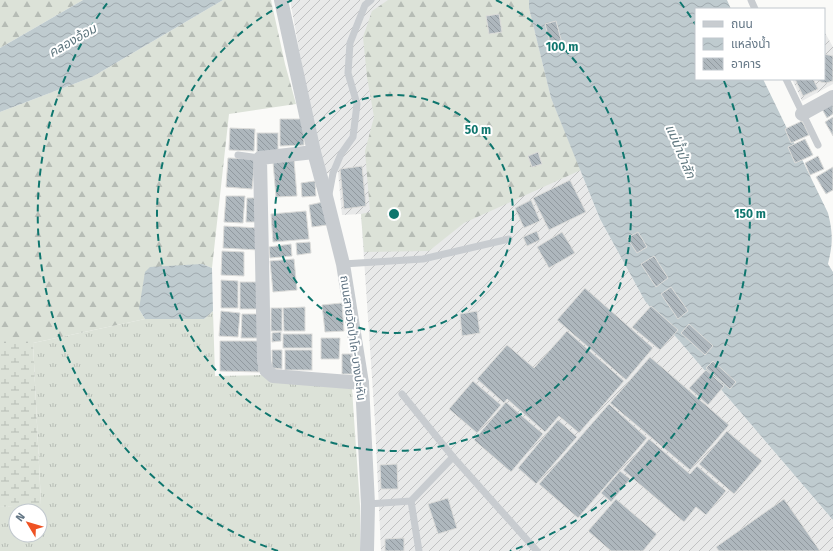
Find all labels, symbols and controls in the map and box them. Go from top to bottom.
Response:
legend [695,8,825,80]
text: ถนน [731,17,753,31]
water label: คลองอ้อม [46,20,100,60]
text: แหล่งน้ำ [731,35,770,51]
text: 100 m [546,40,578,54]
text: อาคาร [731,57,761,71]
water label: แม่น้ำป่าสัก [663,121,701,181]
text: 50 m [465,123,491,137]
centre of rings [387,207,401,221]
text: 150 m [734,207,766,221]
street label: ถนนสายวัดป่าโค-บางปะหัน [337,274,369,402]
north arrow [8,503,48,543]
text: N [13,510,28,524]

